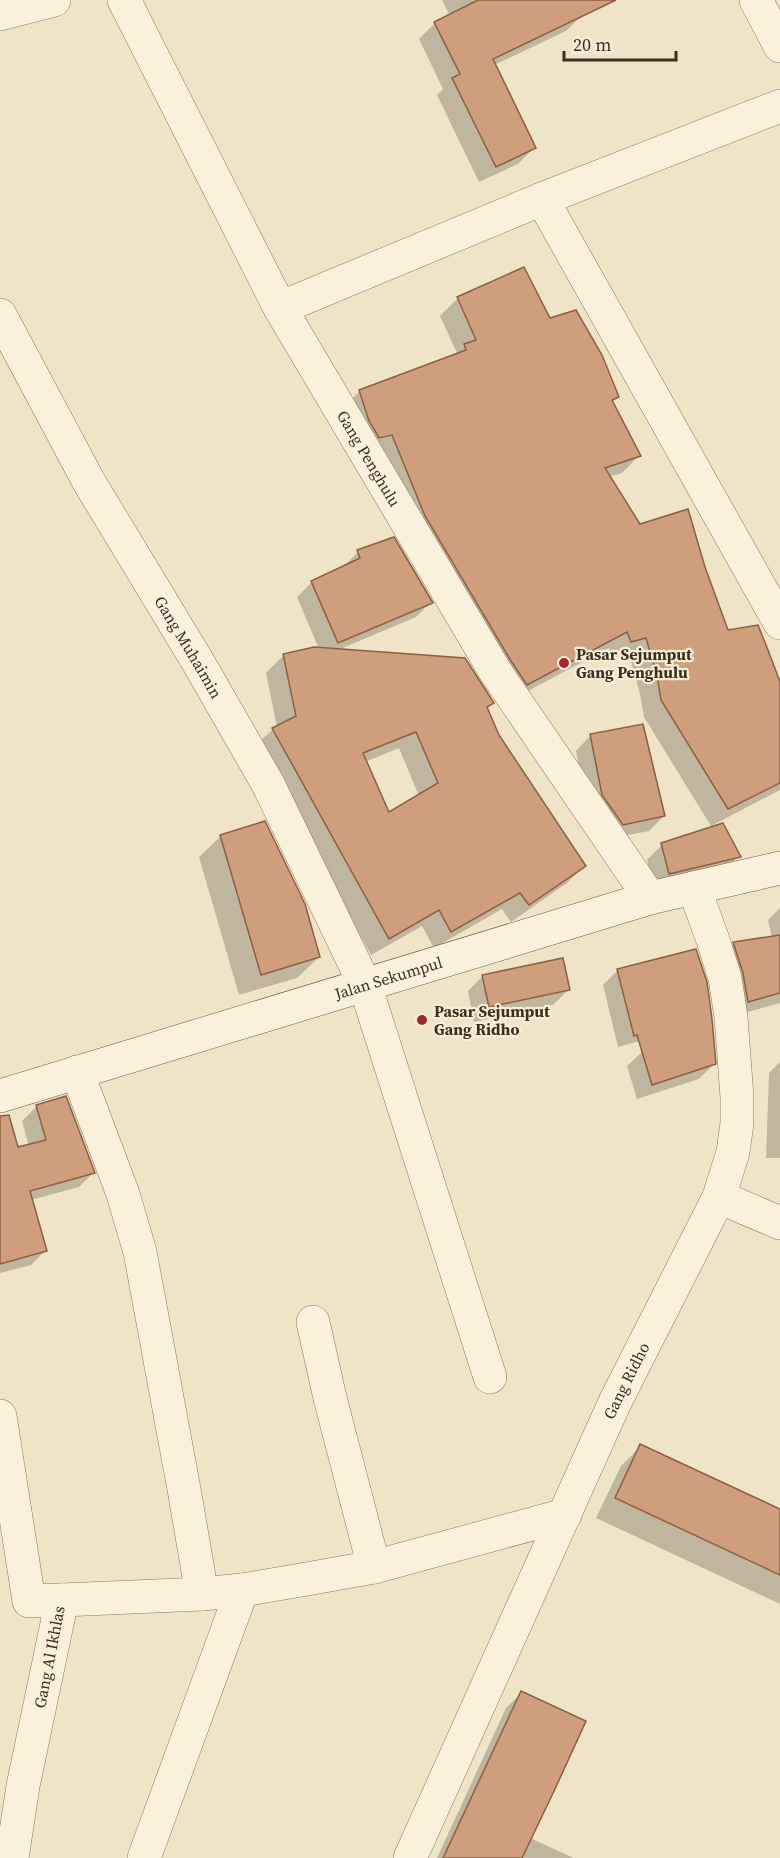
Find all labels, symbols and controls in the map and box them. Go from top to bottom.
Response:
scale bar [564,24,676,62]
text: 20 m [573,32,611,57]
street label: Gang Penghulu [332,406,406,511]
street label: Gang Muhaimin [149,592,228,703]
place label: Pasar Sejumput Gang Penghulu [576,643,692,683]
marker: Pasar Sejumput Gang Penghulu [557,656,571,670]
street label: Jalan Sekumpul [331,951,445,1005]
place label: Pasar Sejumput Gang Ridho [434,1000,550,1040]
marker: Pasar Sejumput Gang Ridho [415,1013,429,1027]
street label: Gang Ridho [598,1338,655,1423]
street label: Gang Al Ikhlas [28,1604,70,1710]

